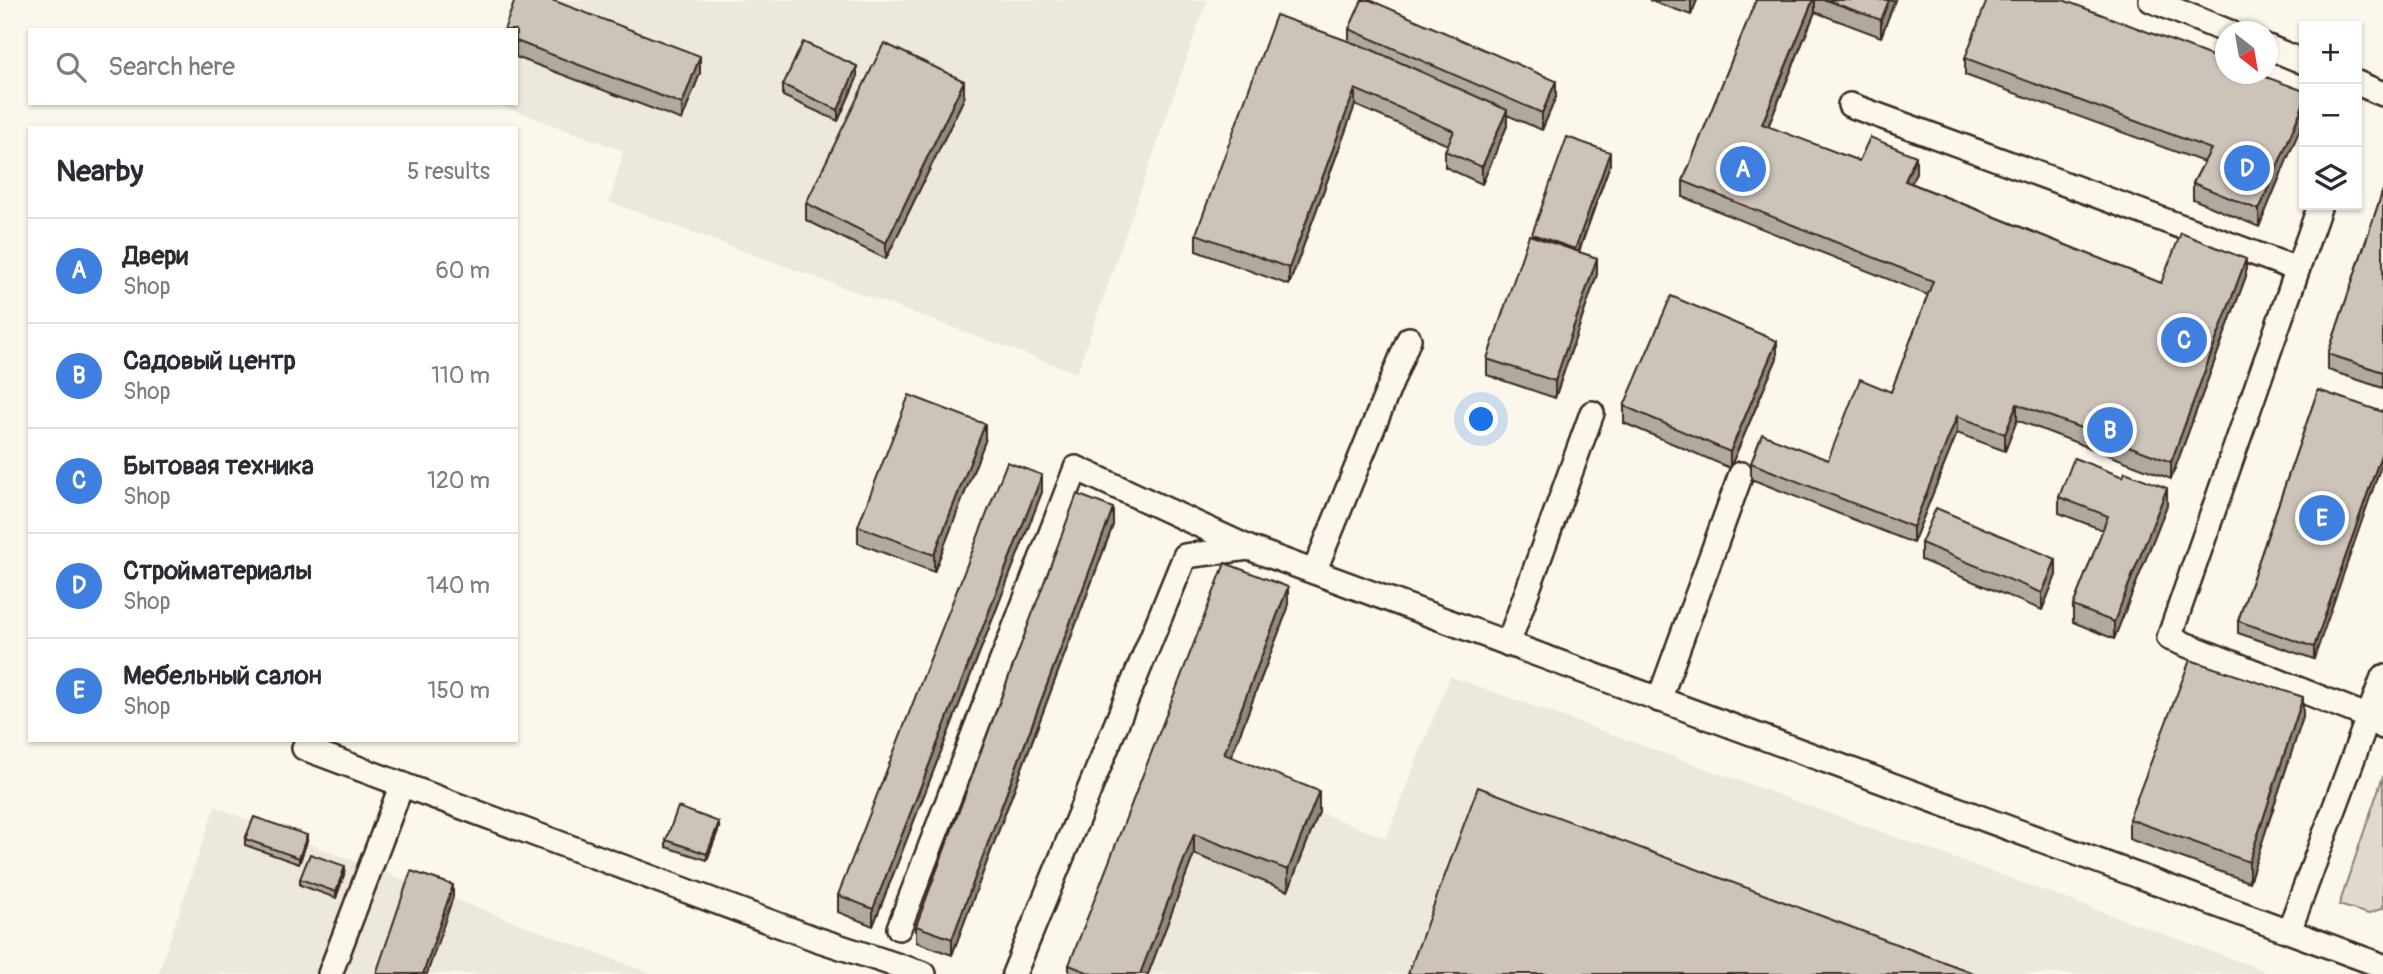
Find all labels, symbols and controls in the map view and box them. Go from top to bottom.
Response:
north arrow [2215,21,2278,84]
map controls [2299,21,2362,210]
button: + [2299,21,2362,84]
search box [28,28,518,105]
icon: search [52,48,90,86]
text: Search here [108,51,235,83]
button: − [2299,84,2362,147]
pin: D [2224,142,2270,194]
pin: A [1720,143,1766,195]
button: layers [2299,147,2362,210]
text: Nearby [56,153,143,190]
text: 5 results [407,157,490,186]
text: Двери [123,240,188,272]
text: A [72,256,86,285]
text: 60 m [435,256,490,285]
text: Shop [123,272,171,301]
pin: C [2161,314,2207,366]
text: Садовый центр [123,345,296,377]
text: B [72,361,86,390]
text: 110 m [431,361,490,390]
text: Shop [123,377,171,406]
your location [1464,402,1498,436]
pin: B [2087,404,2133,456]
text: Бытовая техника [123,450,314,482]
text: C [72,466,86,495]
text: 120 m [427,466,490,495]
text: Shop [123,482,171,511]
pin: E [2299,492,2345,544]
text: Стройматериалы [123,555,312,587]
text: D [72,571,86,600]
text: 140 m [427,571,490,600]
text: Shop [123,587,171,616]
text: Мебельный салон [123,660,322,692]
text: E [73,676,85,705]
text: 150 m [427,676,490,705]
text: Shop [123,692,171,721]

